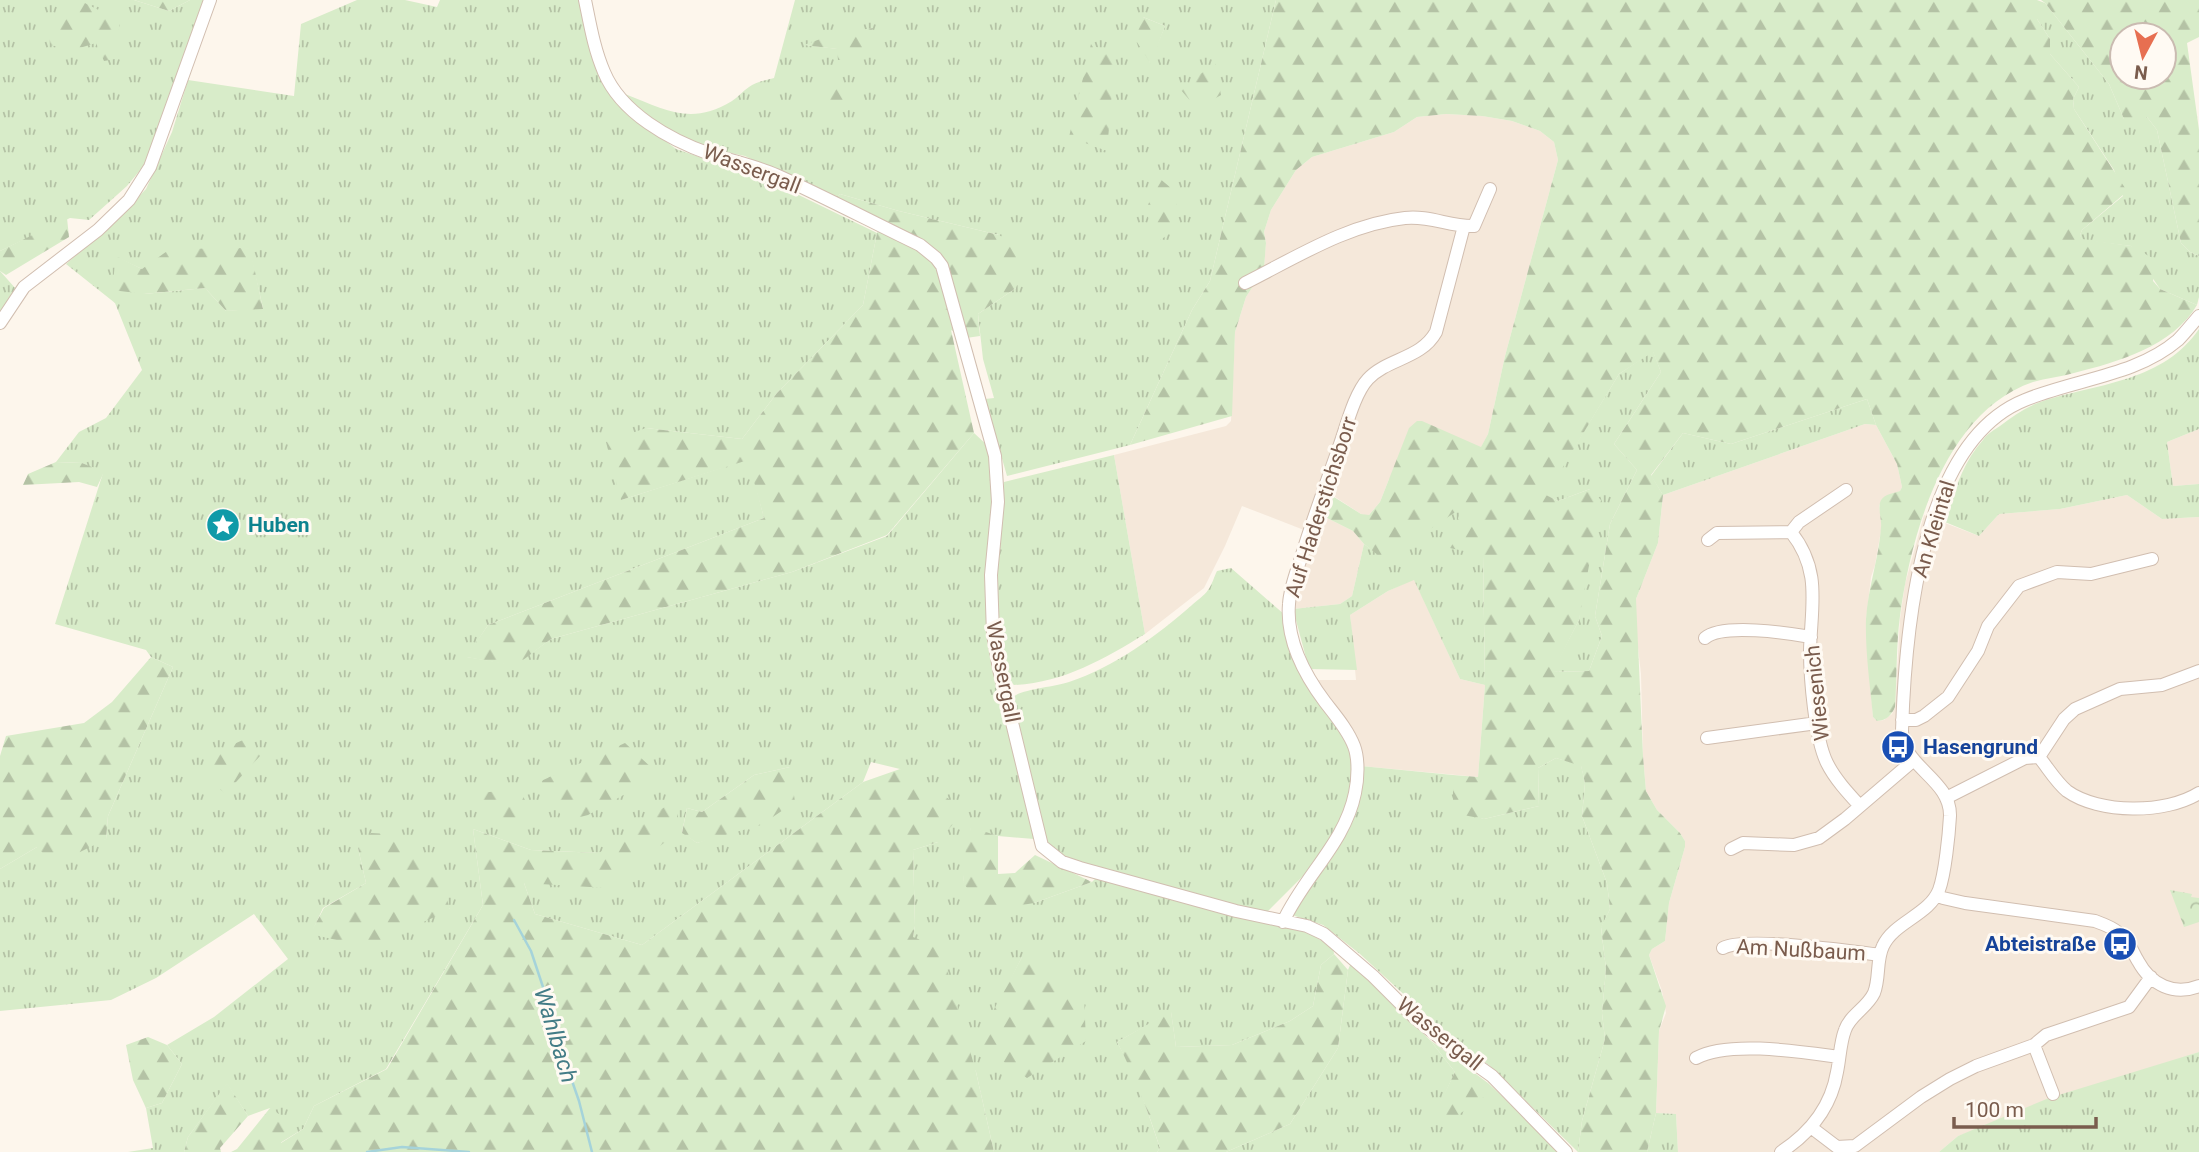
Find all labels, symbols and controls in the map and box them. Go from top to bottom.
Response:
north arrow [2108,21,2178,91]
text: N [2133,60,2149,85]
street label: Wassergall [700,139,804,199]
street label: Auf Haderstichsborr [1280,414,1362,600]
street label: An Kleintal [1908,478,1960,580]
place icon: Huben [204,506,242,544]
place label: Huben [248,513,310,537]
street label: Wassergall [981,619,1025,725]
street label: Wiesenich [1800,644,1834,742]
bus stop icon: Hasengrund [1879,728,1917,766]
place label: Hasengrund [1923,735,2038,759]
bus stop icon: Abteistraße [2101,925,2139,963]
place label: Abteistraße [1985,932,2096,956]
street label: Am Nußbaum [1736,935,1866,965]
water label: Wahlbach [528,984,583,1086]
street label: Wassergall [1392,992,1488,1076]
scale bar [1954,1086,2096,1130]
text: 100 m [1965,1098,2024,1122]

